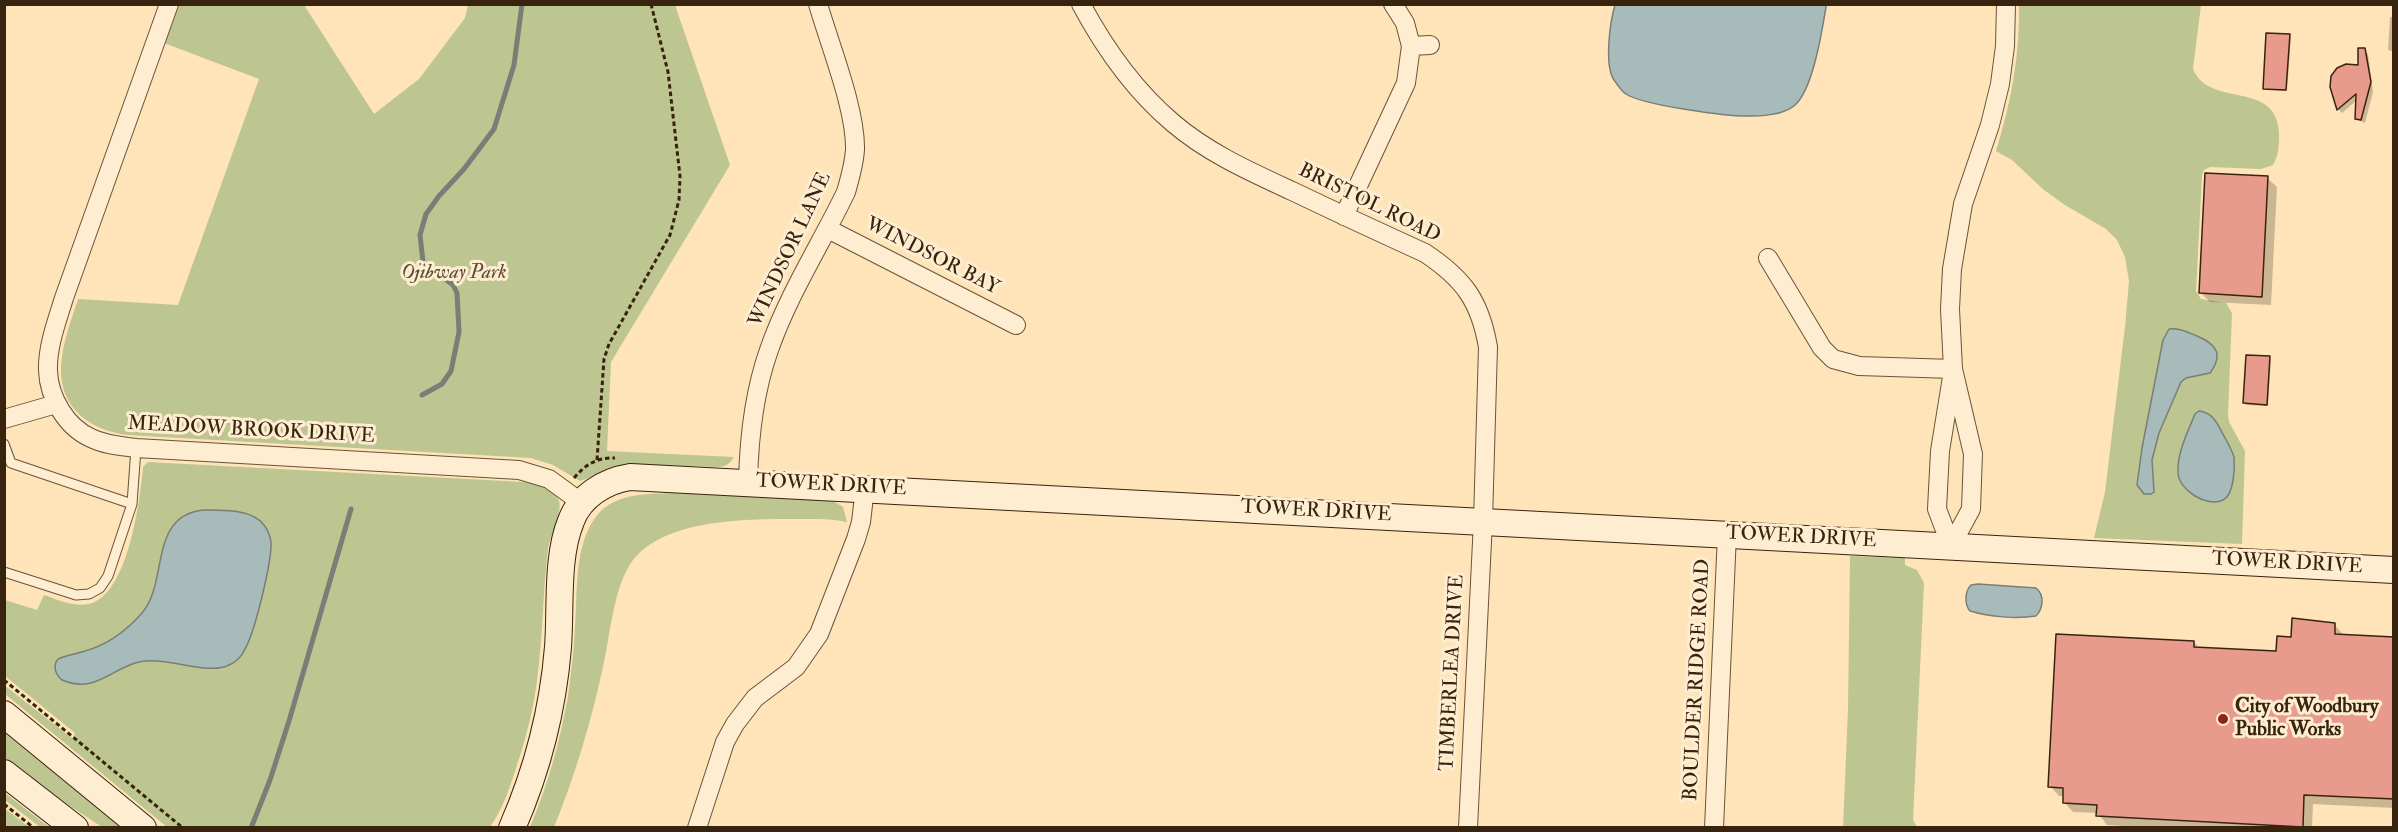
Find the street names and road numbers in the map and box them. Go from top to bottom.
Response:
street label: BRISTOL ROAD [1294,159,1444,249]
street label: WINDSOR LANE [745,169,837,331]
street label: WINDSOR BAY [861,213,1003,301]
street label: MEADOW BROOK DRIVE [127,413,375,449]
street label: TOWER DRIVE [755,470,907,502]
street label: TOWER DRIVE [1240,496,1392,528]
street label: TOWER DRIVE [1725,522,1877,554]
street label: TOWER DRIVE [2211,548,2363,580]
street label: BOULDER RIDGE ROAD [1680,558,1716,802]
street label: TIMBERLEA DRIVE [1436,574,1470,772]

